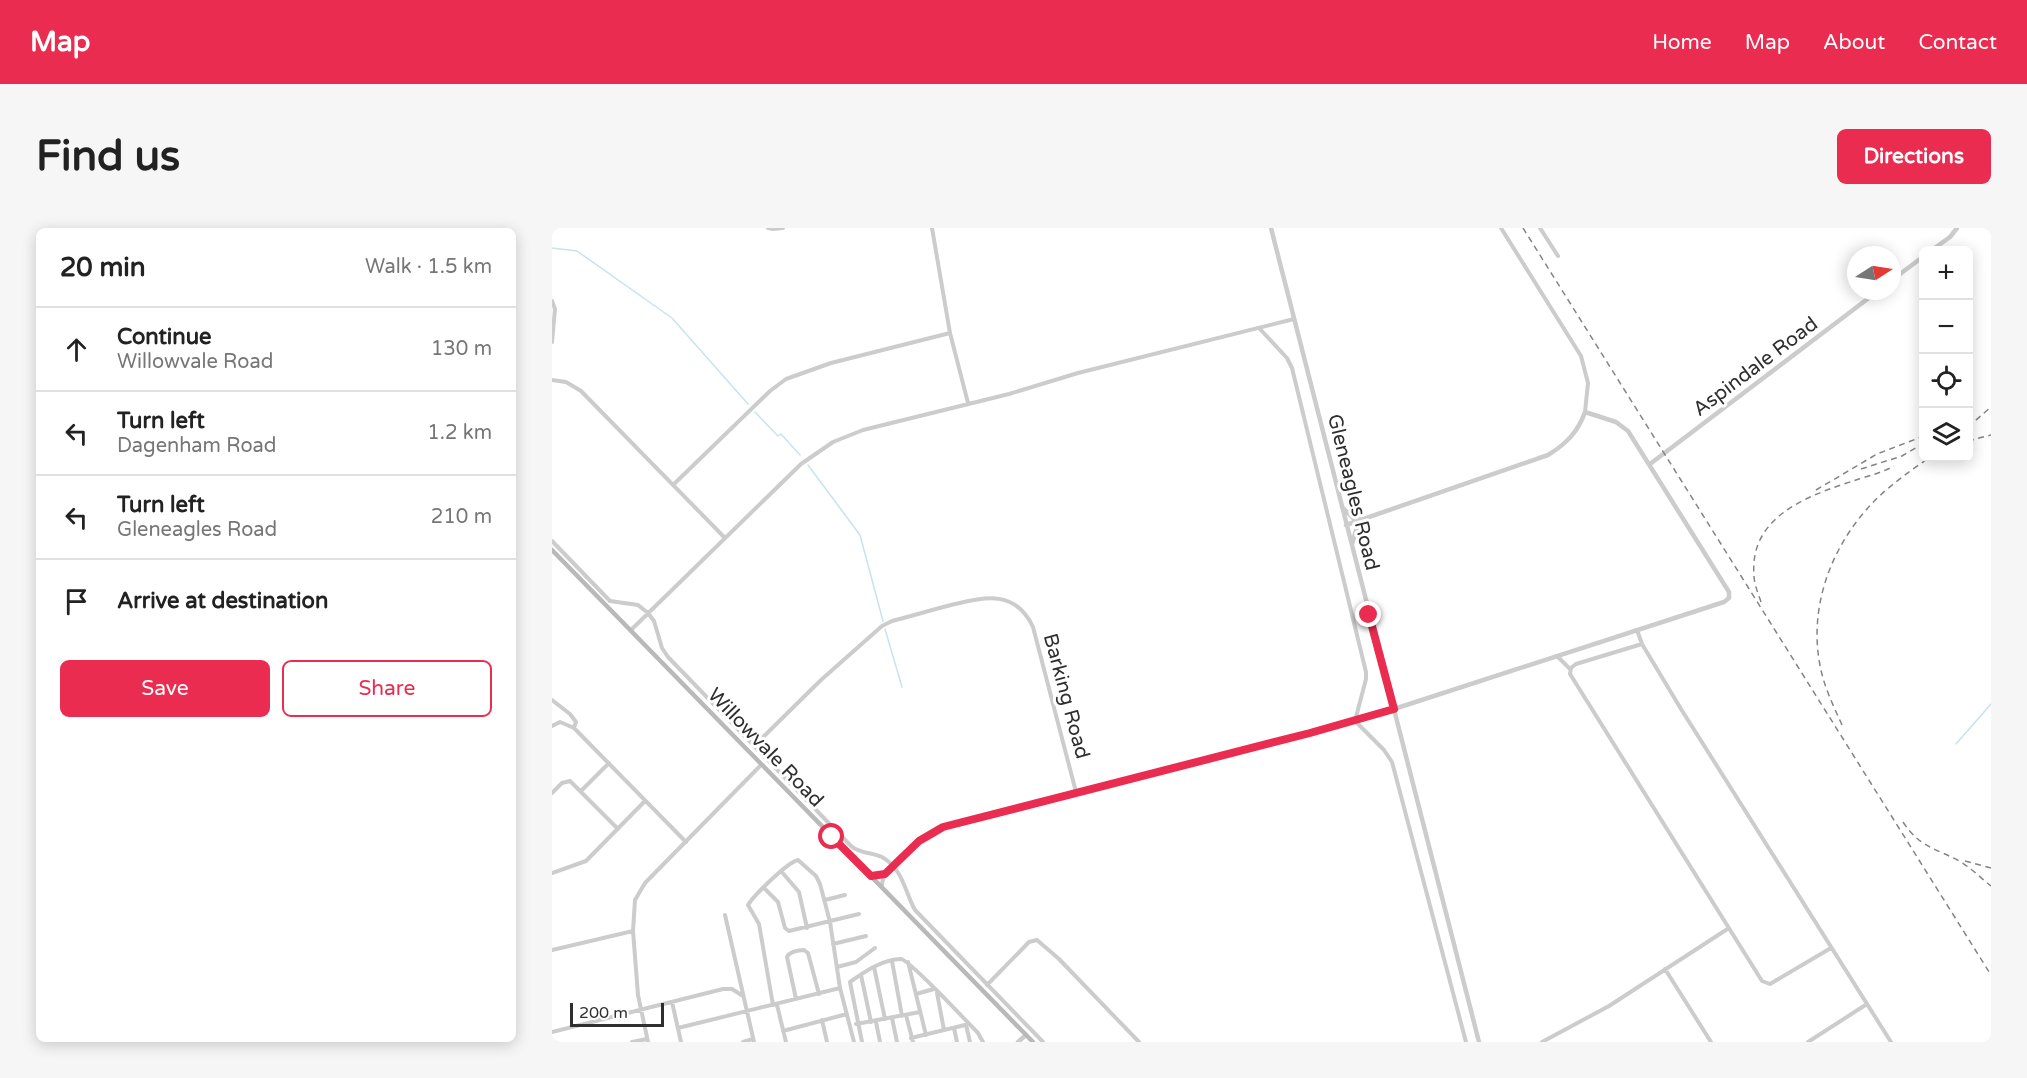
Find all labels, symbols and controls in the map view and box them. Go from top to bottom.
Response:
text: Map [30,25,90,59]
text: Home [1652,30,1712,55]
text: Map [1745,30,1790,55]
text: About [1823,30,1885,55]
text: Contact [1918,30,1997,55]
button: Directions [1837,129,1991,184]
text: Find us [36,131,180,182]
north arrow [1847,246,1901,300]
map controls [1919,246,1973,462]
button: + [1919,246,1973,300]
text: 20 min [60,252,146,283]
text: Walk · 1.5 km [365,255,492,279]
button: − [1919,300,1973,354]
street label: Aspindale Road [1689,312,1823,421]
text: Continue [117,324,212,350]
icon: ahead [60,333,93,366]
text: 130 m [431,337,492,361]
text: Willowvale Road [117,350,273,374]
button: locate [1919,354,1973,408]
text: Turn left [117,408,205,434]
button: layers [1919,408,1973,462]
street label: Gleneagles Road [1322,412,1384,573]
icon: left [60,417,93,450]
text: 1.2 km [427,421,492,445]
text: Dagenham Road [117,434,276,458]
text: Turn left [117,492,205,518]
icon: left [60,501,93,534]
text: 210 m [431,505,492,529]
text: Gleneagles Road [117,518,277,542]
icon: arrive [60,585,93,618]
text: Arrive at destination [117,588,328,614]
route end [1355,601,1381,627]
street label: Barking Road [1038,631,1094,762]
button: Save [60,660,270,717]
button: Share [282,660,492,717]
street label: Willowvale Road [702,683,828,812]
route start [818,823,844,849]
scale bar [570,1000,664,1028]
text: 200 m [579,1003,628,1023]

